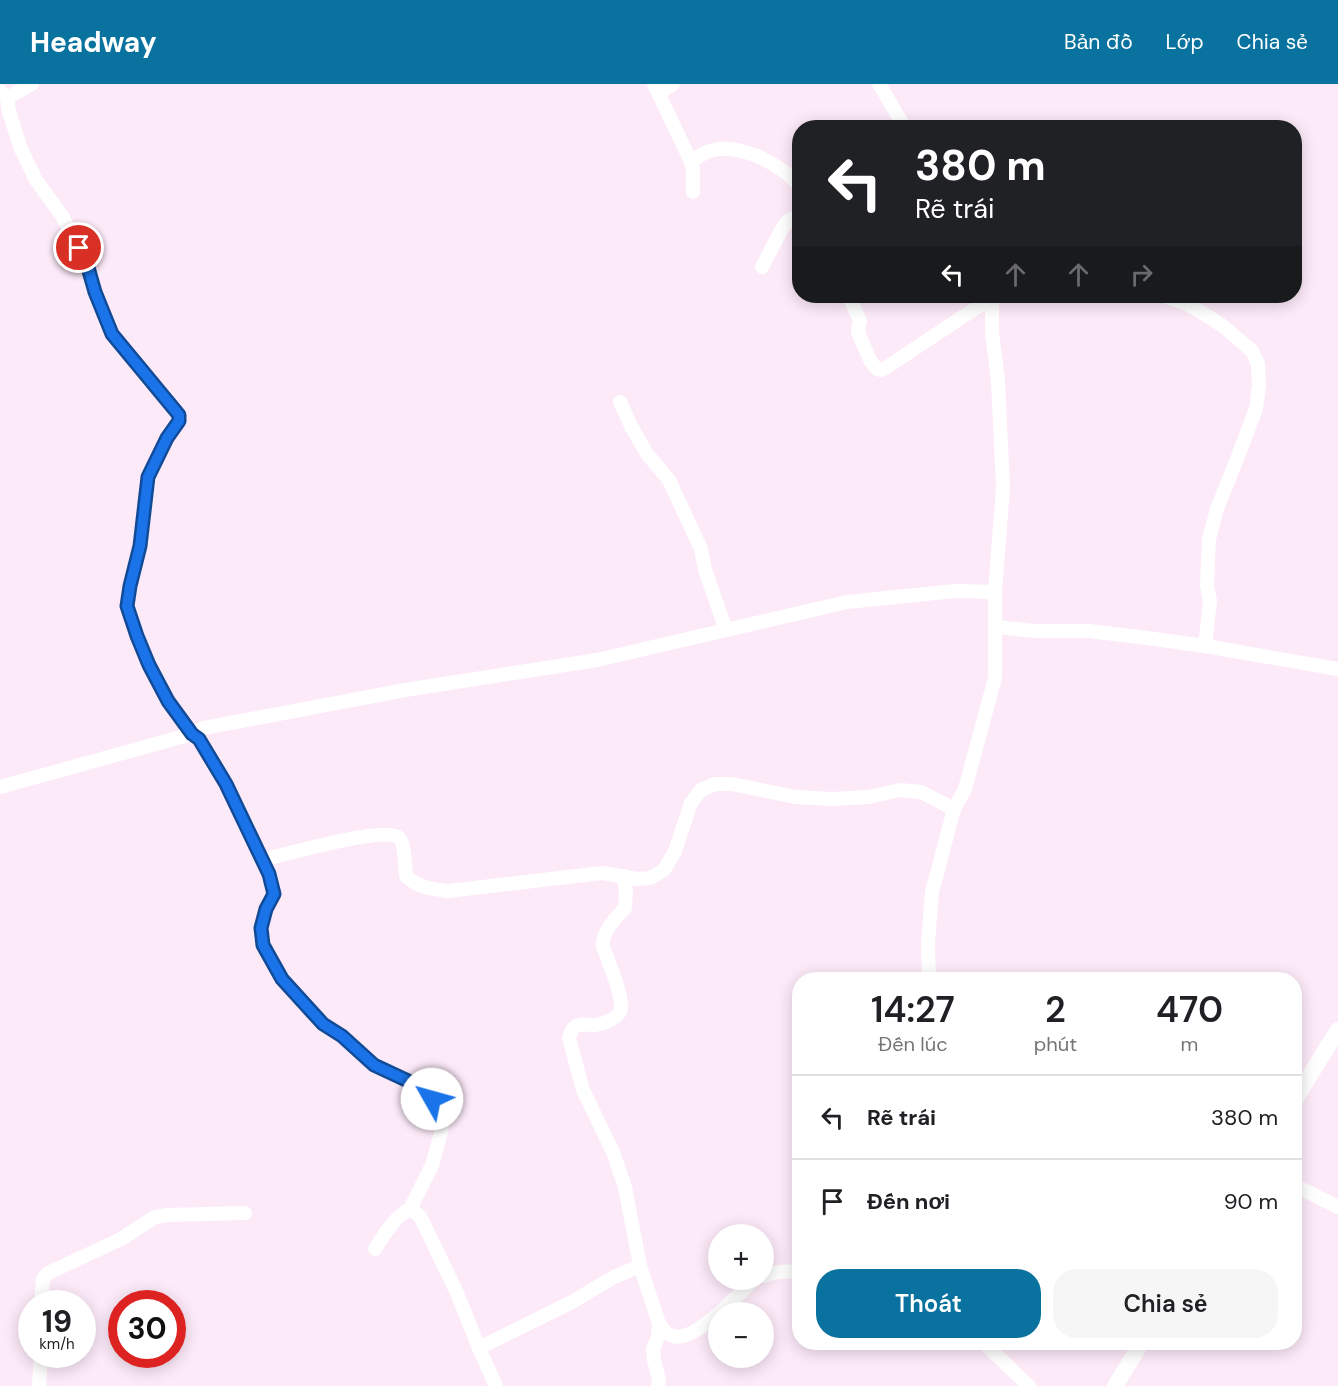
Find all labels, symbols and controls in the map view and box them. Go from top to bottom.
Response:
text: Headway [30,24,157,61]
text: Bản đồ [1064,28,1133,56]
text: Lớp [1166,28,1204,56]
text: Chia sẻ [1237,28,1308,56]
text: 380 m [915,138,1046,193]
icon: left [816,144,894,222]
text: Rẽ trái [915,191,995,226]
pin [53,222,104,273]
icon: arrive [62,231,95,264]
icon: left [936,258,969,291]
icon: ahead [999,258,1032,291]
icon: ahead [1062,258,1095,291]
icon: right [1125,258,1158,291]
text: 14:27 [871,986,955,1033]
text: 2 [1045,986,1066,1033]
text: 470 [1156,986,1223,1033]
text: Đến lúc [878,1031,948,1057]
text: phút [1034,1031,1077,1057]
text: m [1181,1031,1198,1057]
position arrow [400,1067,464,1131]
icon: left [816,1101,849,1134]
text: Rẽ trái [867,1103,936,1132]
text: 380 m [1211,1103,1278,1132]
icon: arrive [816,1185,849,1218]
text: Đến nơi [867,1187,950,1216]
text: 90 m [1224,1187,1278,1216]
map controls [708,1224,774,1368]
button: + [708,1224,774,1290]
button: Thoát [816,1269,1041,1338]
button: Chia sẻ [1053,1269,1278,1338]
speed limit sign: 30 [108,1290,186,1368]
text: 19 [42,1302,72,1341]
button: − [708,1302,774,1368]
text: km/h [39,1334,75,1354]

